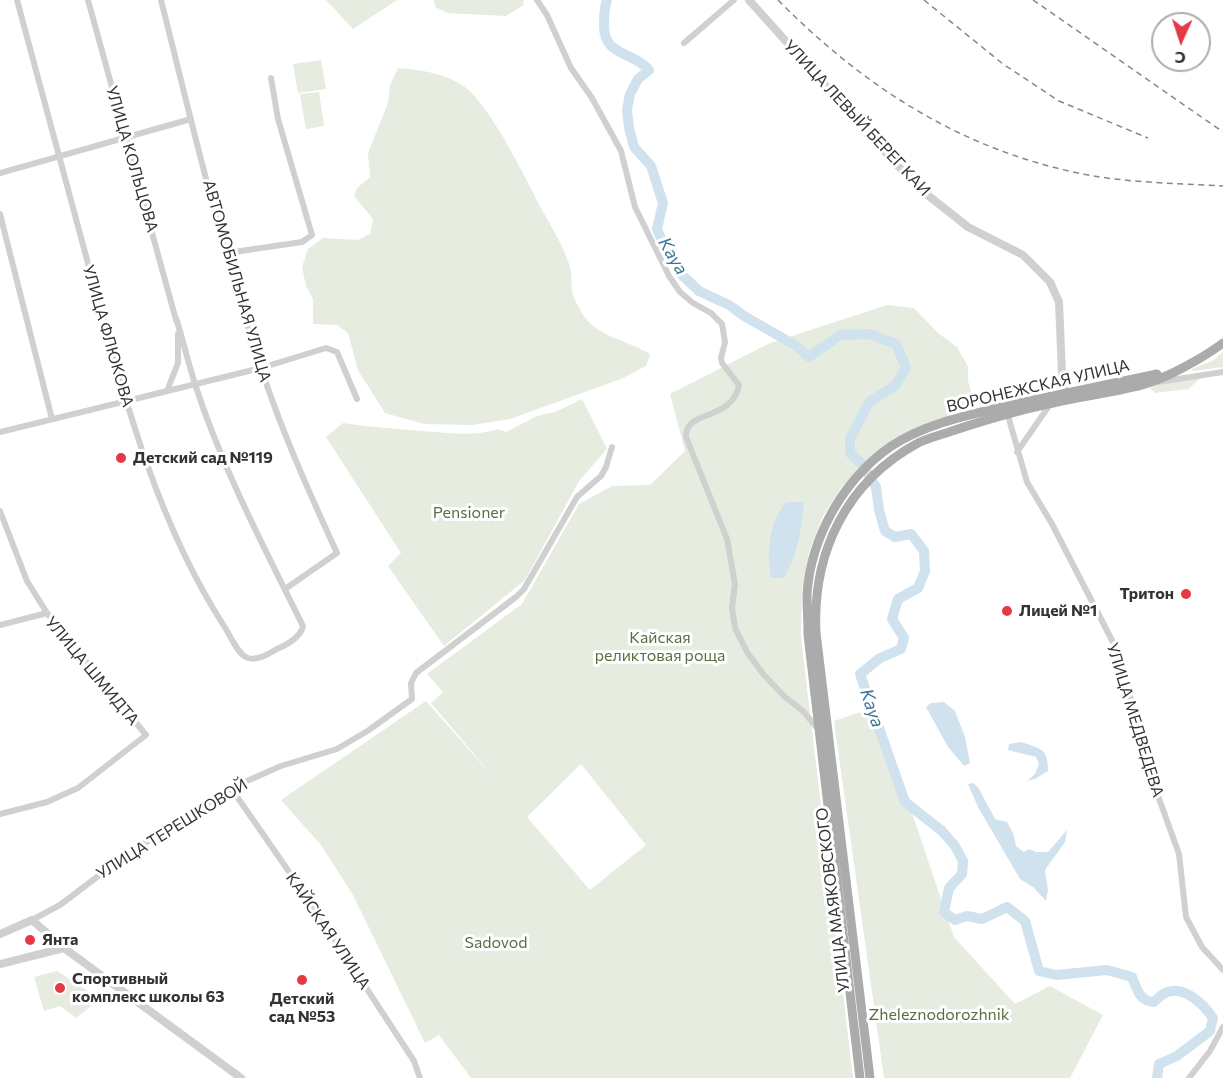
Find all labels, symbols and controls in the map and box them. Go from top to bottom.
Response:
north arrow [1151,12,1211,72]
street label: УЛИЦА ЛЕВЫЙ БЕРЕГ КАИ [780,36,934,200]
text: С [1174,49,1186,68]
street label: УЛИЦА КОЛЬЦОВА [102,84,162,234]
street label: АВТОМОБИЛЬНАЯ УЛИЦА [199,178,275,384]
water label: Kaya [654,233,692,279]
street label: УЛИЦА ФЛЮКОВА [78,263,138,409]
street label: ВОРОНЕЖСКАЯ УЛИЦА [945,356,1131,416]
place label: Детский сад №119 [133,448,273,468]
marker: Детский сад №119 [114,451,128,465]
park label: Pensioner [433,503,505,523]
place label: Тритон [1119,584,1174,604]
marker: Тритон [1179,587,1193,601]
place label: Лицей №1 [1019,601,1097,621]
marker: Лицей №1 [1000,604,1014,618]
street label: УЛИЦА ШМИДТА [41,613,143,729]
park label: Кайская реликтовая роща [595,628,725,666]
street label: УЛИЦА МЕДВЕДЕВА [1102,641,1168,799]
water label: Kaya [855,686,889,730]
street label: УЛИЦА ТЕРЕШКОВОЙ [93,775,251,883]
street label: УЛИЦА МАЯКОВСКОГО [812,806,854,994]
street label: КАЙСКАЯ УЛИЦА [282,869,374,993]
place label: Янта [42,930,78,950]
marker: Янта [23,933,37,947]
park label: Sadovod [465,933,527,953]
place label: Спортивный комплекс школы 63 [72,969,225,1007]
marker: Детский сад №53 [295,973,309,987]
marker: Спортивный комплекс школы 63 [53,981,67,995]
place label: Детский сад №53 [269,989,335,1027]
park label: Zheleznodorozhnik [868,1005,1010,1025]

